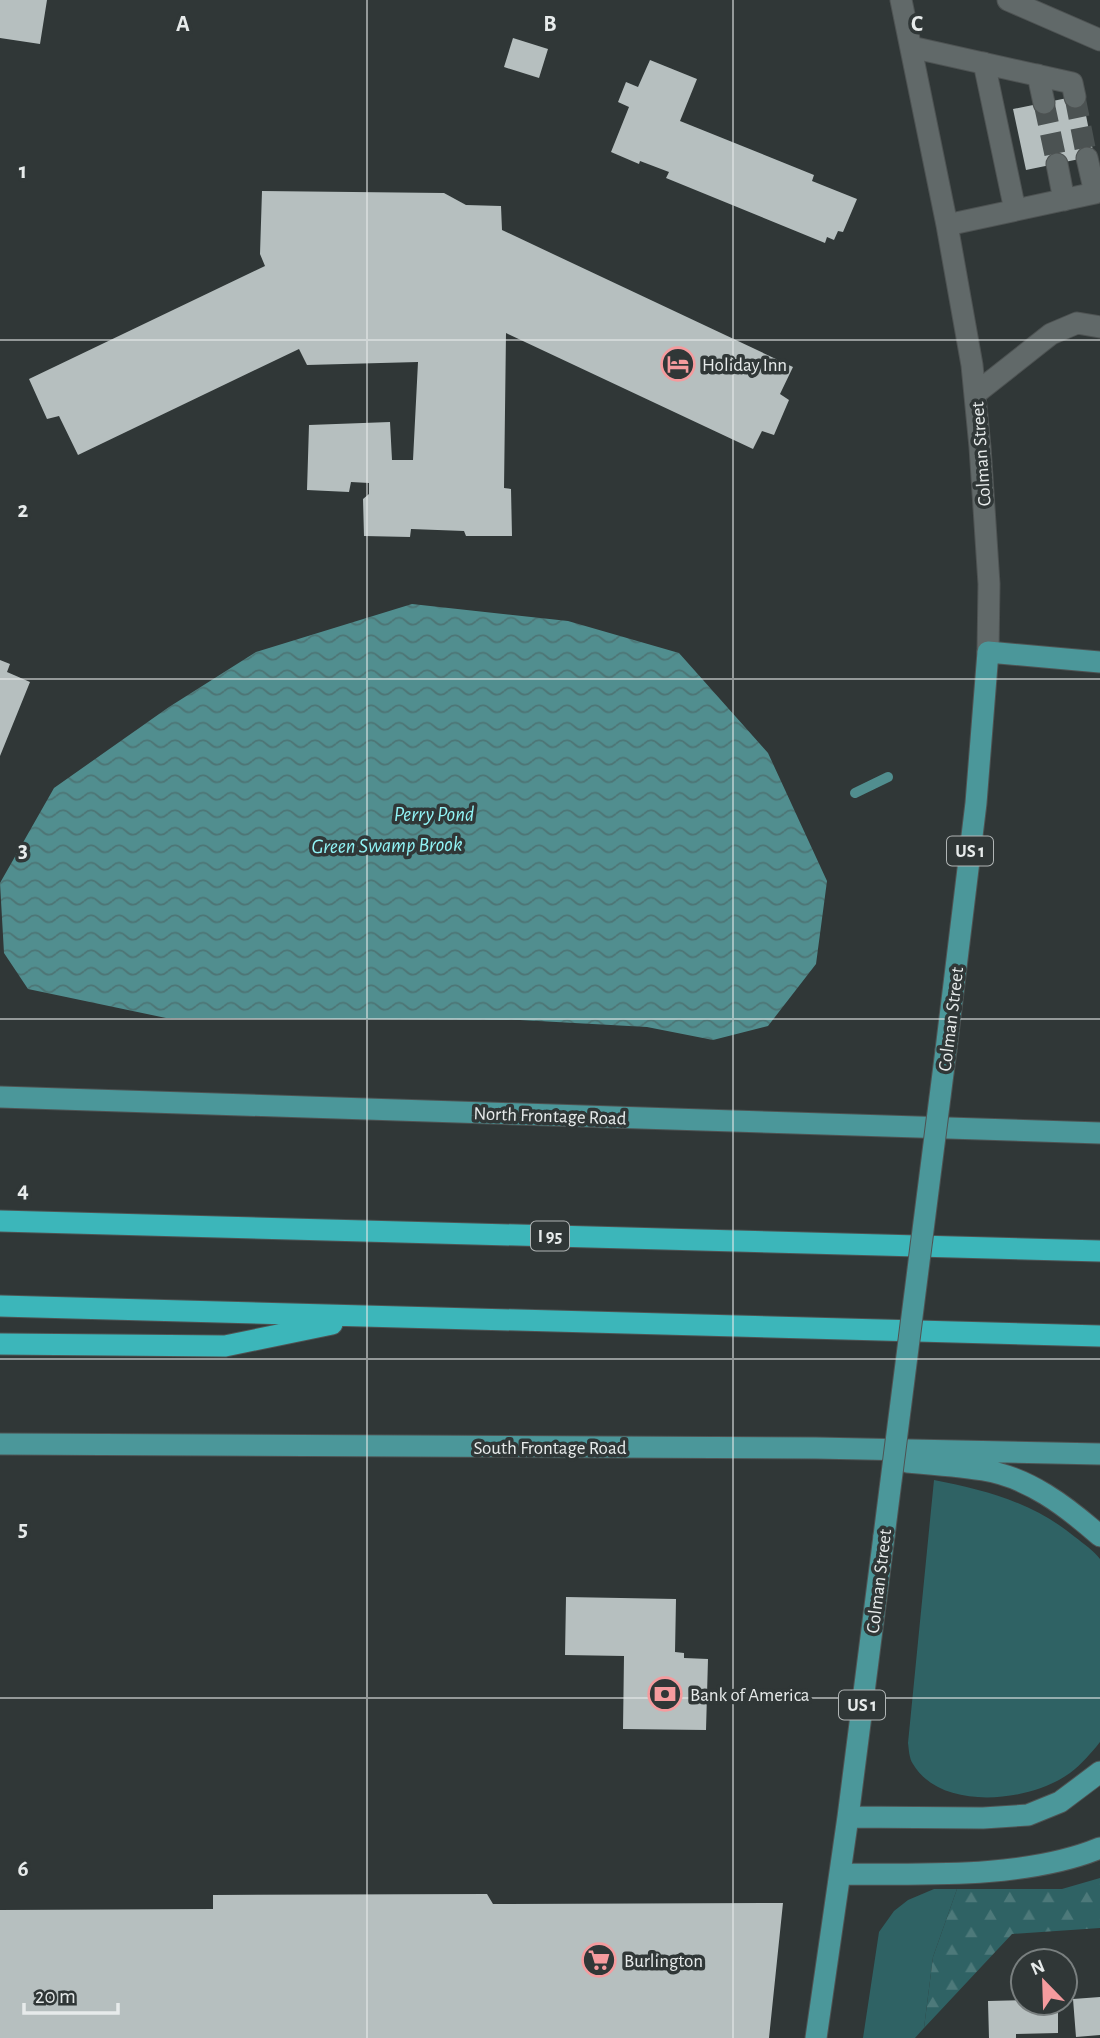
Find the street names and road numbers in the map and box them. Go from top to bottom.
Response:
street label: Colman Street [968,401,995,507]
road number: US 1 [947,836,993,866]
street label: Colman Street [936,966,967,1072]
street label: North Frontage Road [473,1104,627,1129]
road number: I 95 [531,1222,569,1251]
street label: South Frontage Road [473,1439,627,1458]
street label: Colman Street [864,1528,895,1634]
road number: US 1 [839,1690,885,1720]

